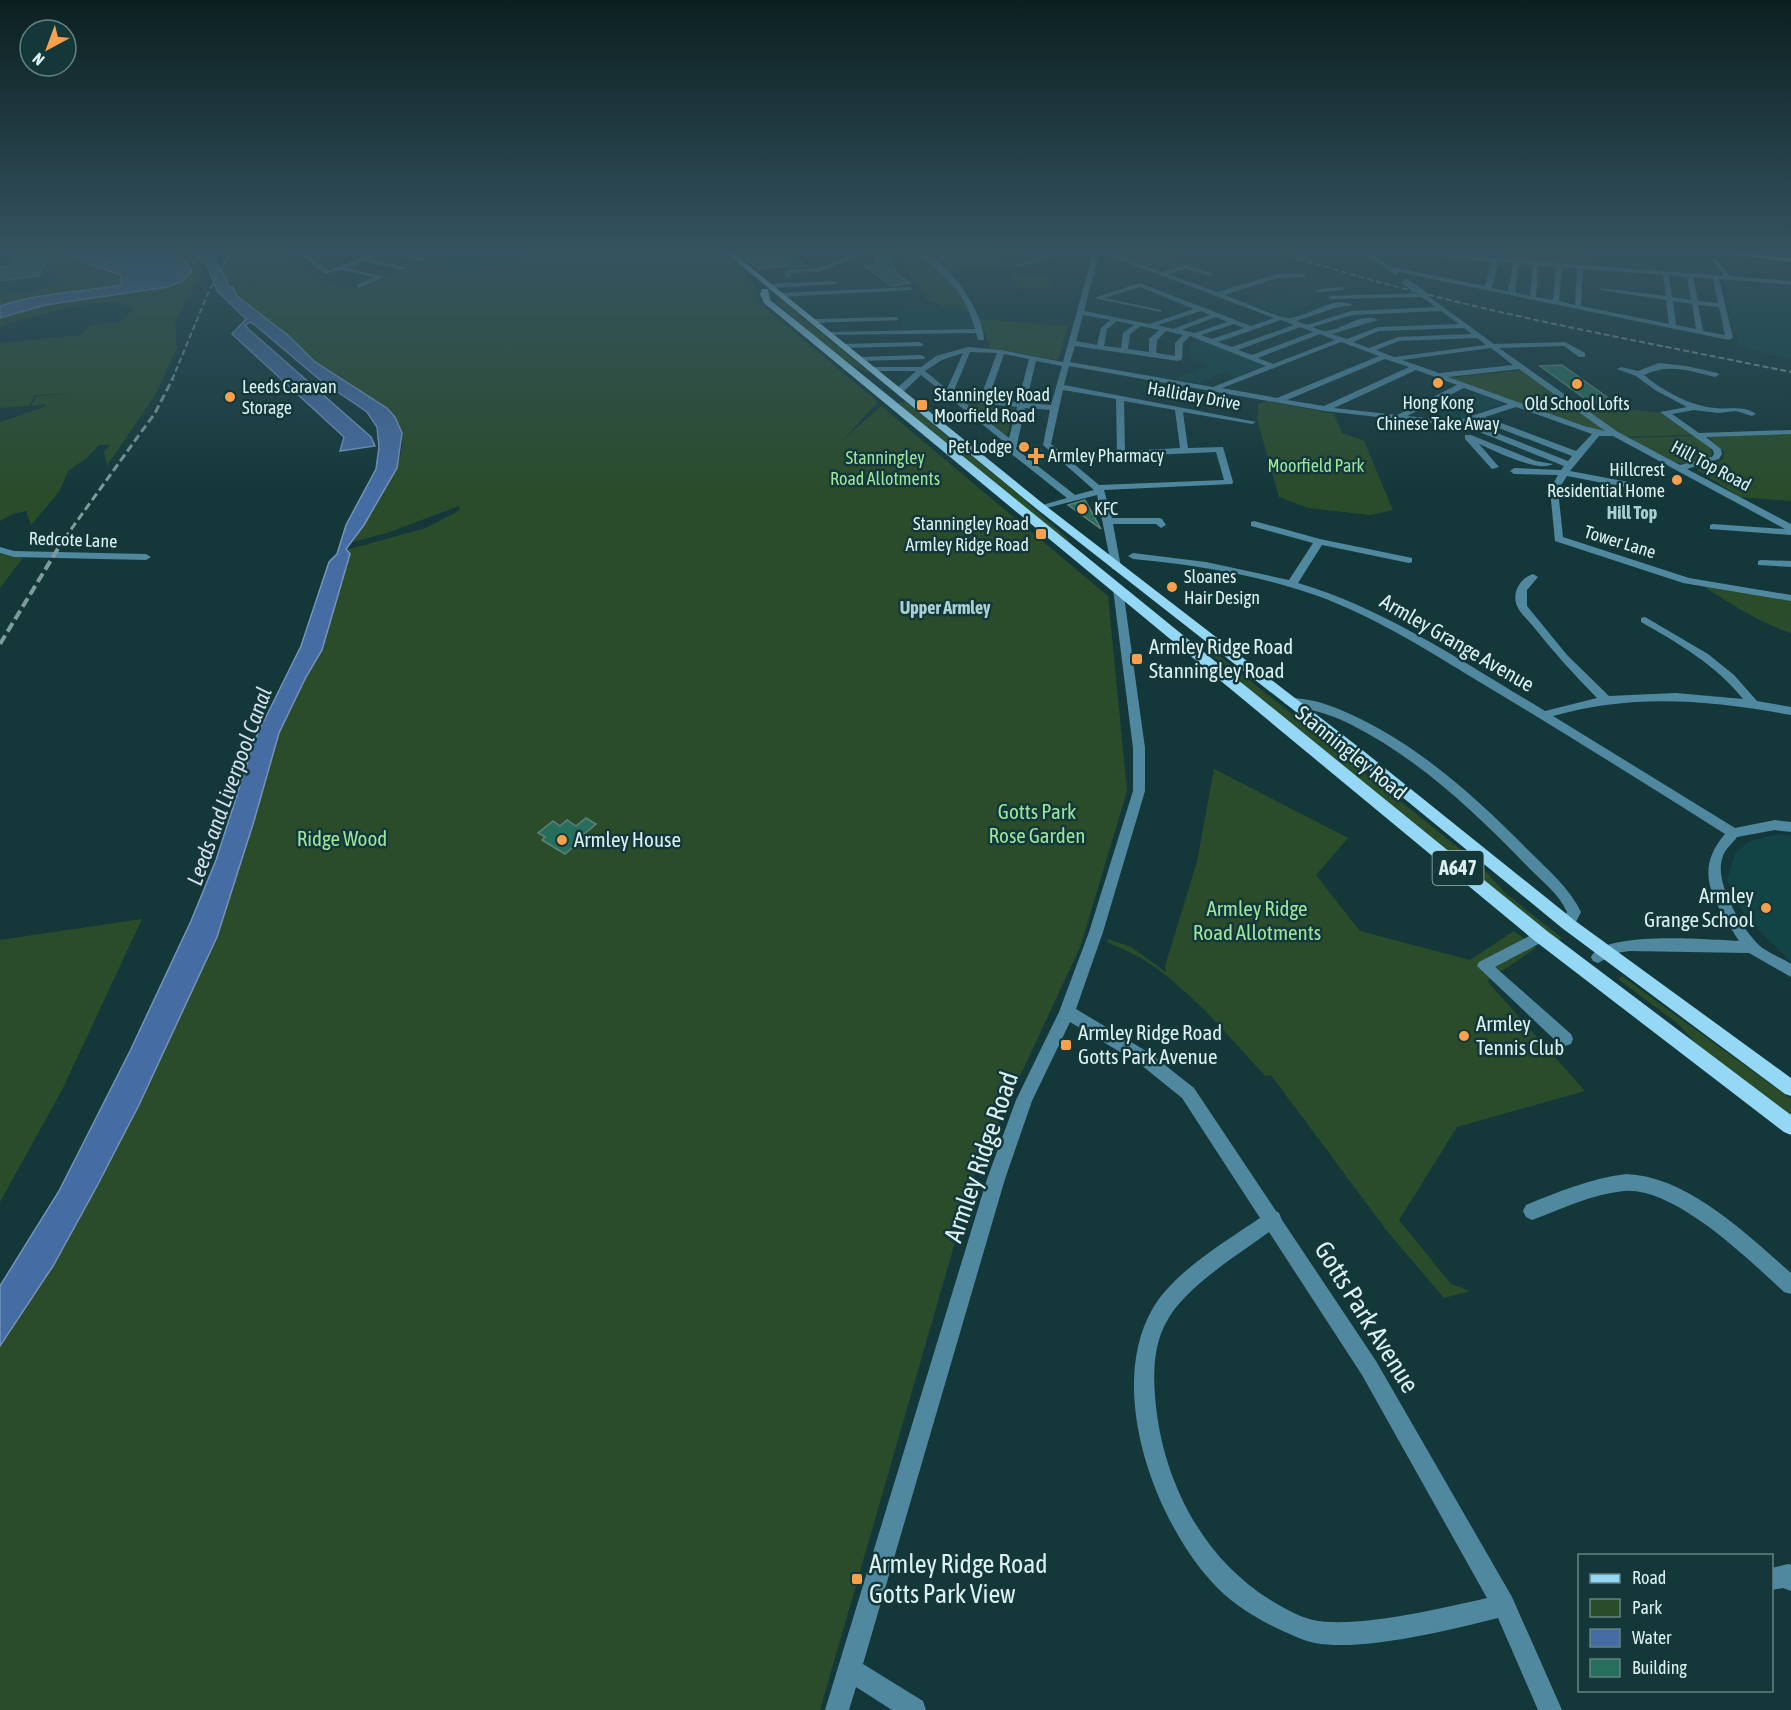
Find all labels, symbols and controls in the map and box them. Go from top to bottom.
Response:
north arrow [18,18,78,78]
text: N [29,49,48,69]
place label: Leeds Caravan Storage [242,376,337,418]
marker: Hong Kong Chinese Take Away [1431,376,1445,390]
street label: Halliday Drive [1146,377,1242,414]
marker: Old School Lofts [1570,377,1584,391]
place label: Stanningley Road Moorfield Road [934,384,1050,426]
marker: Leeds Caravan Storage [223,390,237,404]
place label: Hong Kong Chinese Take Away [1376,392,1500,434]
place label: Old School Lofts [1524,393,1630,414]
marker: Stanningley Road Moorfield Road [915,398,929,412]
place label: Pet Lodge [948,436,1012,457]
street label: Hill Top Road [1668,436,1755,495]
marker: Pet Lodge [1017,440,1031,454]
place label: Armley Pharmacy [1048,445,1164,466]
park label: Stanningley Road Allotments [830,447,940,489]
marker: Armley Pharmacy [1029,449,1043,463]
park label: Moorfield Park [1267,455,1365,476]
place label: Hillcrest Residential Home [1547,459,1665,501]
marker: Hillcrest Residential Home [1670,473,1684,487]
place label: KFC [1094,498,1118,519]
marker: KFC [1075,502,1089,516]
district label: Hill Top [1607,502,1657,523]
place label: Stanningley Road Armley Ridge Road [905,513,1029,555]
street label: Tower Lane [1582,521,1659,562]
street label: Redcote Lane [28,527,118,552]
marker: Stanningley Road Armley Ridge Road [1034,527,1048,541]
place label: Sloanes Hair Design [1184,566,1260,608]
marker: Sloanes Hair Design [1165,580,1179,594]
street label: Armley Grange Avenue [1376,588,1539,696]
district label: Upper Armley [900,597,991,618]
place label: Armley Ridge Road Stanningley Road [1149,634,1293,682]
marker: Armley Ridge Road Stanningley Road [1130,652,1144,666]
water label: Leeds and Liverpool Canal [181,683,277,889]
street label: Stanningley Road [1291,700,1412,804]
park label: Gotts Park Rose Garden [989,799,1085,847]
park label: Ridge Wood [297,826,387,850]
place label: Armley House [574,827,681,851]
marker: Armley House [555,833,569,847]
road number: A647 [1432,851,1484,885]
place label: Armley Grange School [1644,883,1754,931]
park label: Armley Ridge Road Allotments [1193,896,1321,944]
marker: Armley Grange School [1759,901,1773,915]
place label: Armley Tennis Club [1476,1011,1564,1059]
place label: Armley Ridge Road Gotts Park Avenue [1078,1020,1222,1068]
marker: Armley Tennis Club [1457,1029,1471,1043]
marker: Armley Ridge Road Gotts Park Avenue [1059,1038,1073,1052]
street label: Armley Ridge Road [938,1068,1024,1246]
street label: Gotts Park Avenue [1309,1236,1425,1398]
place label: Armley Ridge Road Gotts Park View [869,1549,1048,1609]
legend [1578,1554,1773,1692]
text: Road [1632,1567,1666,1588]
marker: Armley Ridge Road Gotts Park View [850,1572,864,1586]
text: Park [1632,1597,1662,1618]
text: Water [1632,1627,1672,1648]
text: Building [1632,1657,1687,1678]

